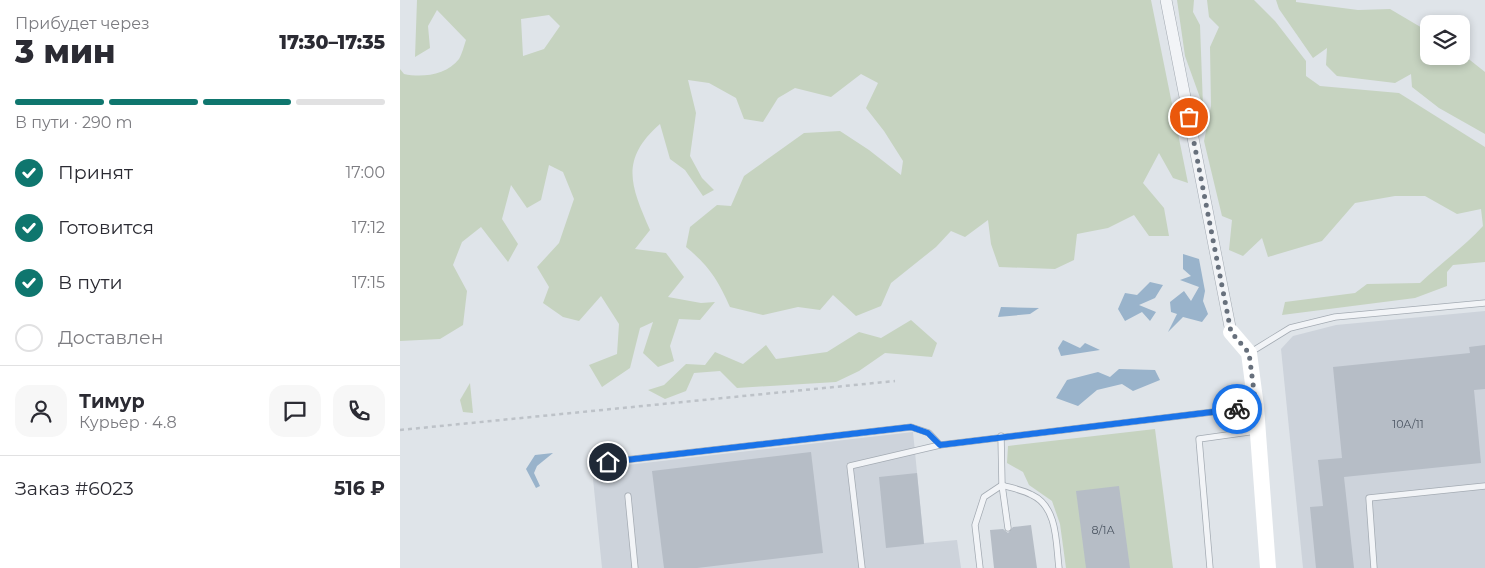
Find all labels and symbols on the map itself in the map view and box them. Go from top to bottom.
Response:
pin [1168,96,1210,138]
courier [1212,384,1262,434]
house number: 10А/11 [1392,417,1424,431]
pin [587,441,629,483]
house number: 8/1А [1091,523,1115,537]

